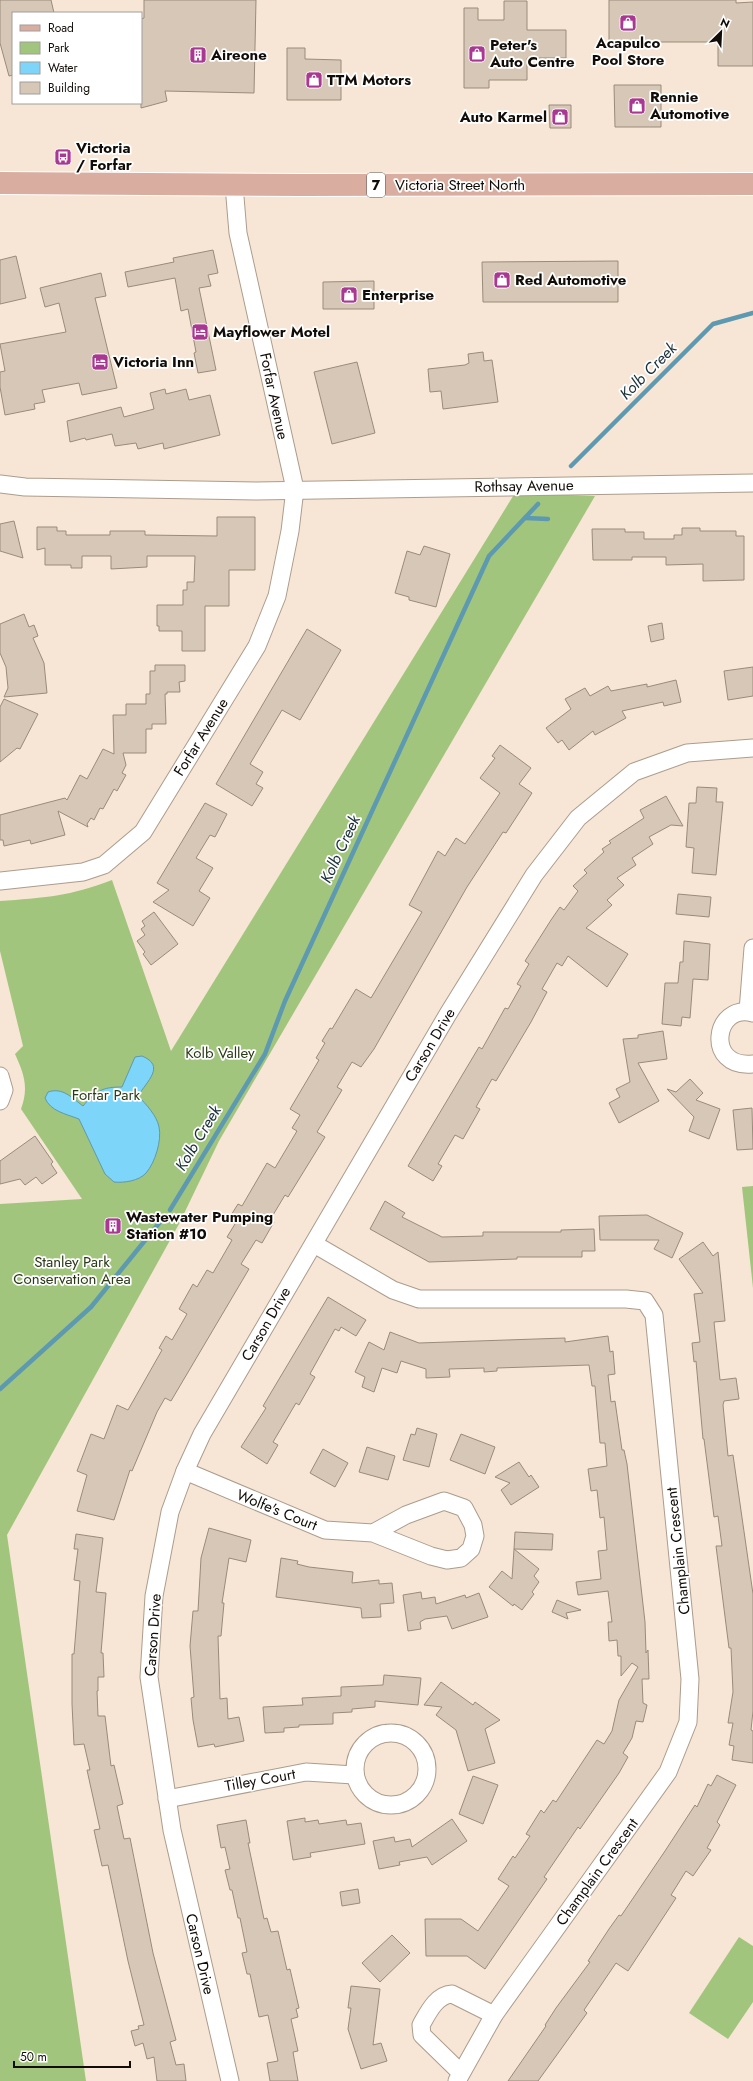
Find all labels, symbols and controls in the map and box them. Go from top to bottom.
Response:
legend [12,12,142,104]
north arrow [701,12,741,52]
shop icon: Acapulco Pool Store [618,13,638,33]
text: N [718,14,732,32]
text: Road [48,19,74,37]
place label: Acapulco Pool Store [592,32,665,71]
place label: Peter's Auto Centre [489,34,575,73]
text: Park [48,39,70,57]
place label: Aireone [210,44,267,66]
shop icon: Peter's Auto Centre [467,44,487,64]
building icon: Aireone [188,45,208,65]
text: Water [48,59,79,77]
place label: TTM Motors [327,69,411,91]
shop icon: TTM Motors [304,70,324,90]
text: Building [48,79,90,97]
place label: Rennie Automotive [649,86,730,125]
shop icon: Rennie Automotive [627,96,647,116]
place label: Auto Karmel [459,106,547,128]
shop icon: Auto Karmel [550,107,570,127]
place label: Victoria / Forfar [75,137,133,176]
bus stop icon: Victoria / Forfar [53,147,73,167]
road number: 7 [367,173,385,197]
street label: Victoria Street North [395,174,525,196]
place label: Red Automotive [515,269,627,291]
shop icon: Red Automotive [492,270,512,290]
place label: Enterprise [362,284,435,306]
shop icon: Enterprise [339,285,359,305]
place label: Mayflower Motel [213,321,330,343]
hotel icon: Mayflower Motel [190,322,210,342]
water label: Kolb Creek [614,336,683,405]
place label: Victoria Inn [112,351,194,373]
street label: Forfar Avenue [254,351,294,442]
hotel icon: Victoria Inn [90,352,110,372]
street label: Rothsay Avenue [474,474,574,498]
street label: Forfar Avenue [168,694,234,780]
water label: Kolb Creek [314,810,366,887]
street label: Carson Drive [399,1004,461,1086]
park label: Kolb Valley [185,1042,255,1064]
park label: Forfar Park [72,1084,141,1106]
water label: Kolb Creek [169,1100,227,1175]
place label: Wastewater Pumping Station #10 [126,1206,273,1245]
building icon: Wastewater Pumping Station #10 [103,1216,123,1236]
park label: Stanley Park Conservation Area [13,1251,131,1290]
street label: Carson Drive [236,1283,296,1365]
street label: Wolfe's Court [233,1484,321,1536]
street label: Champlain Crescent [660,1486,696,1616]
street label: Carson Drive [139,1593,167,1677]
street label: Tilley Court [223,1763,297,1797]
street label: Champlain Crescent [551,1813,644,1930]
street label: Carson Drive [180,1911,220,1997]
scale bar [14,2043,130,2069]
text: 50 m [20,2048,47,2066]

